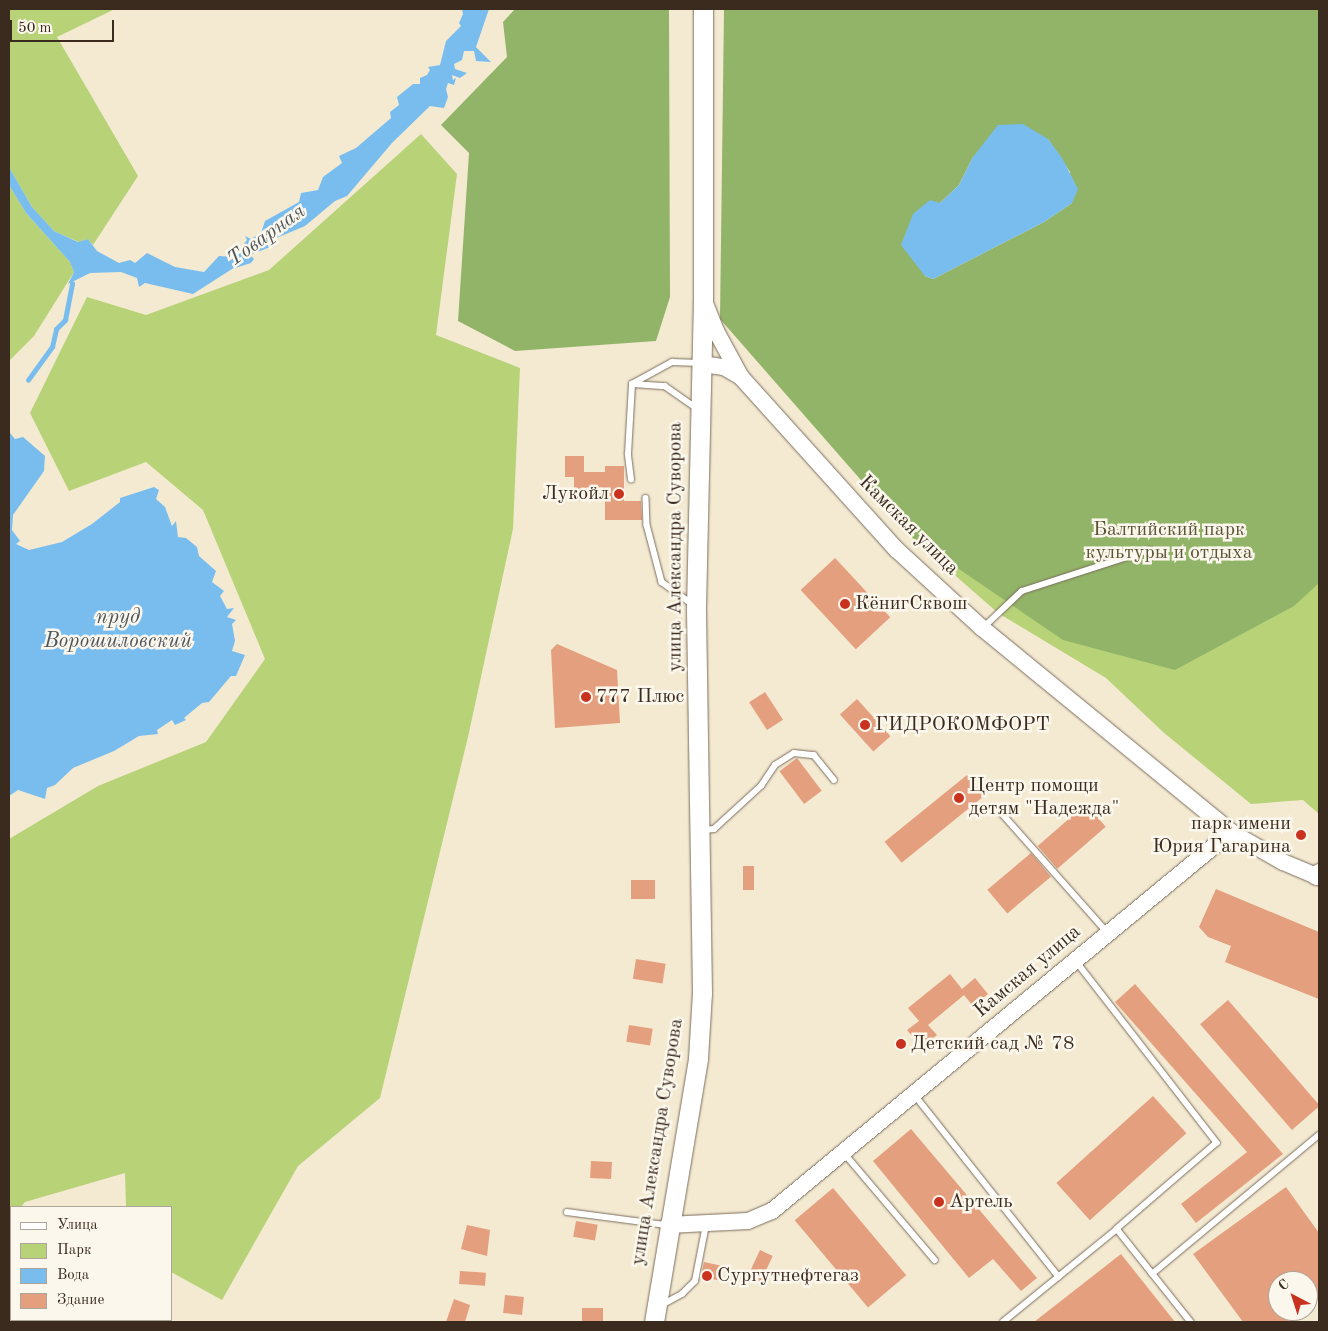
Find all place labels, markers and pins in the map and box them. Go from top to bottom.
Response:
place label: Лукойл [542,482,609,506]
marker: Лукойл [613,488,625,500]
place label: КёнигСквош [855,592,967,616]
marker: КёнигСквош [839,598,851,610]
place label: 777 Плюс [596,685,684,709]
marker: 777 Плюс [580,691,592,703]
place label: ГИДРОКОМФОРТ [875,713,1050,737]
marker: ГИДРОКОМФОРТ [859,719,871,731]
place label: Центр помощи детям "Надежда" [969,774,1119,821]
marker: Центр помощи детям "Надежда" [953,792,965,804]
place label: парк имени Юрия Гагарина [1152,812,1291,859]
marker: парк имени Юрия Гагарина [1295,829,1307,841]
place label: Детский сад № 78 [911,1032,1074,1056]
marker: Детский сад № 78 [895,1038,907,1050]
place label: Артель [949,1190,1013,1214]
marker: Артель [933,1196,945,1208]
place label: Сургутнефтегаз [717,1264,859,1288]
marker: Сургутнефтегаз [701,1270,713,1282]

